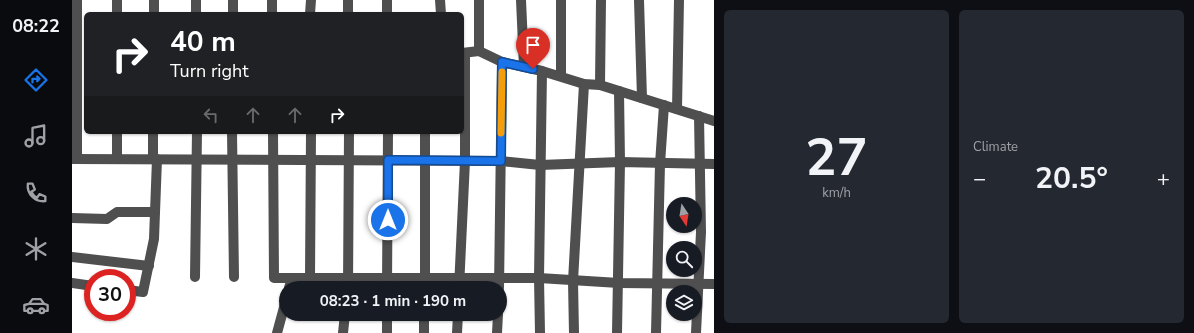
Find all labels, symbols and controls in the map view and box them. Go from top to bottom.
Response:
text: 08:22 [12,14,60,38]
text: 40 m [170,23,236,61]
icon: right [104,28,156,80]
pin [516,28,550,69]
icon: arrive [522,34,544,56]
text: Turn right [170,59,249,83]
icon: directions [22,66,50,94]
icon: left [200,104,222,126]
icon: ahead [242,104,264,126]
icon: ahead [284,104,306,126]
icon: right [326,104,348,126]
icon: music [22,122,50,150]
text: 27 [805,122,868,193]
text: Climate [973,138,1018,156]
text: 20.5° [1035,158,1108,199]
text: − [973,164,986,194]
text: + [1157,164,1170,194]
icon: phone [22,179,50,207]
text: km/h [822,184,851,202]
north arrow [666,197,702,233]
map controls [666,197,702,321]
position arrow [367,199,409,241]
icon: climate [22,235,50,263]
button: search [666,241,702,277]
speed limit sign: 30 [84,269,136,321]
button: layers [666,285,702,321]
icon: car [22,291,50,319]
text: 08:23 · 1 min · 190 m [320,291,466,311]

